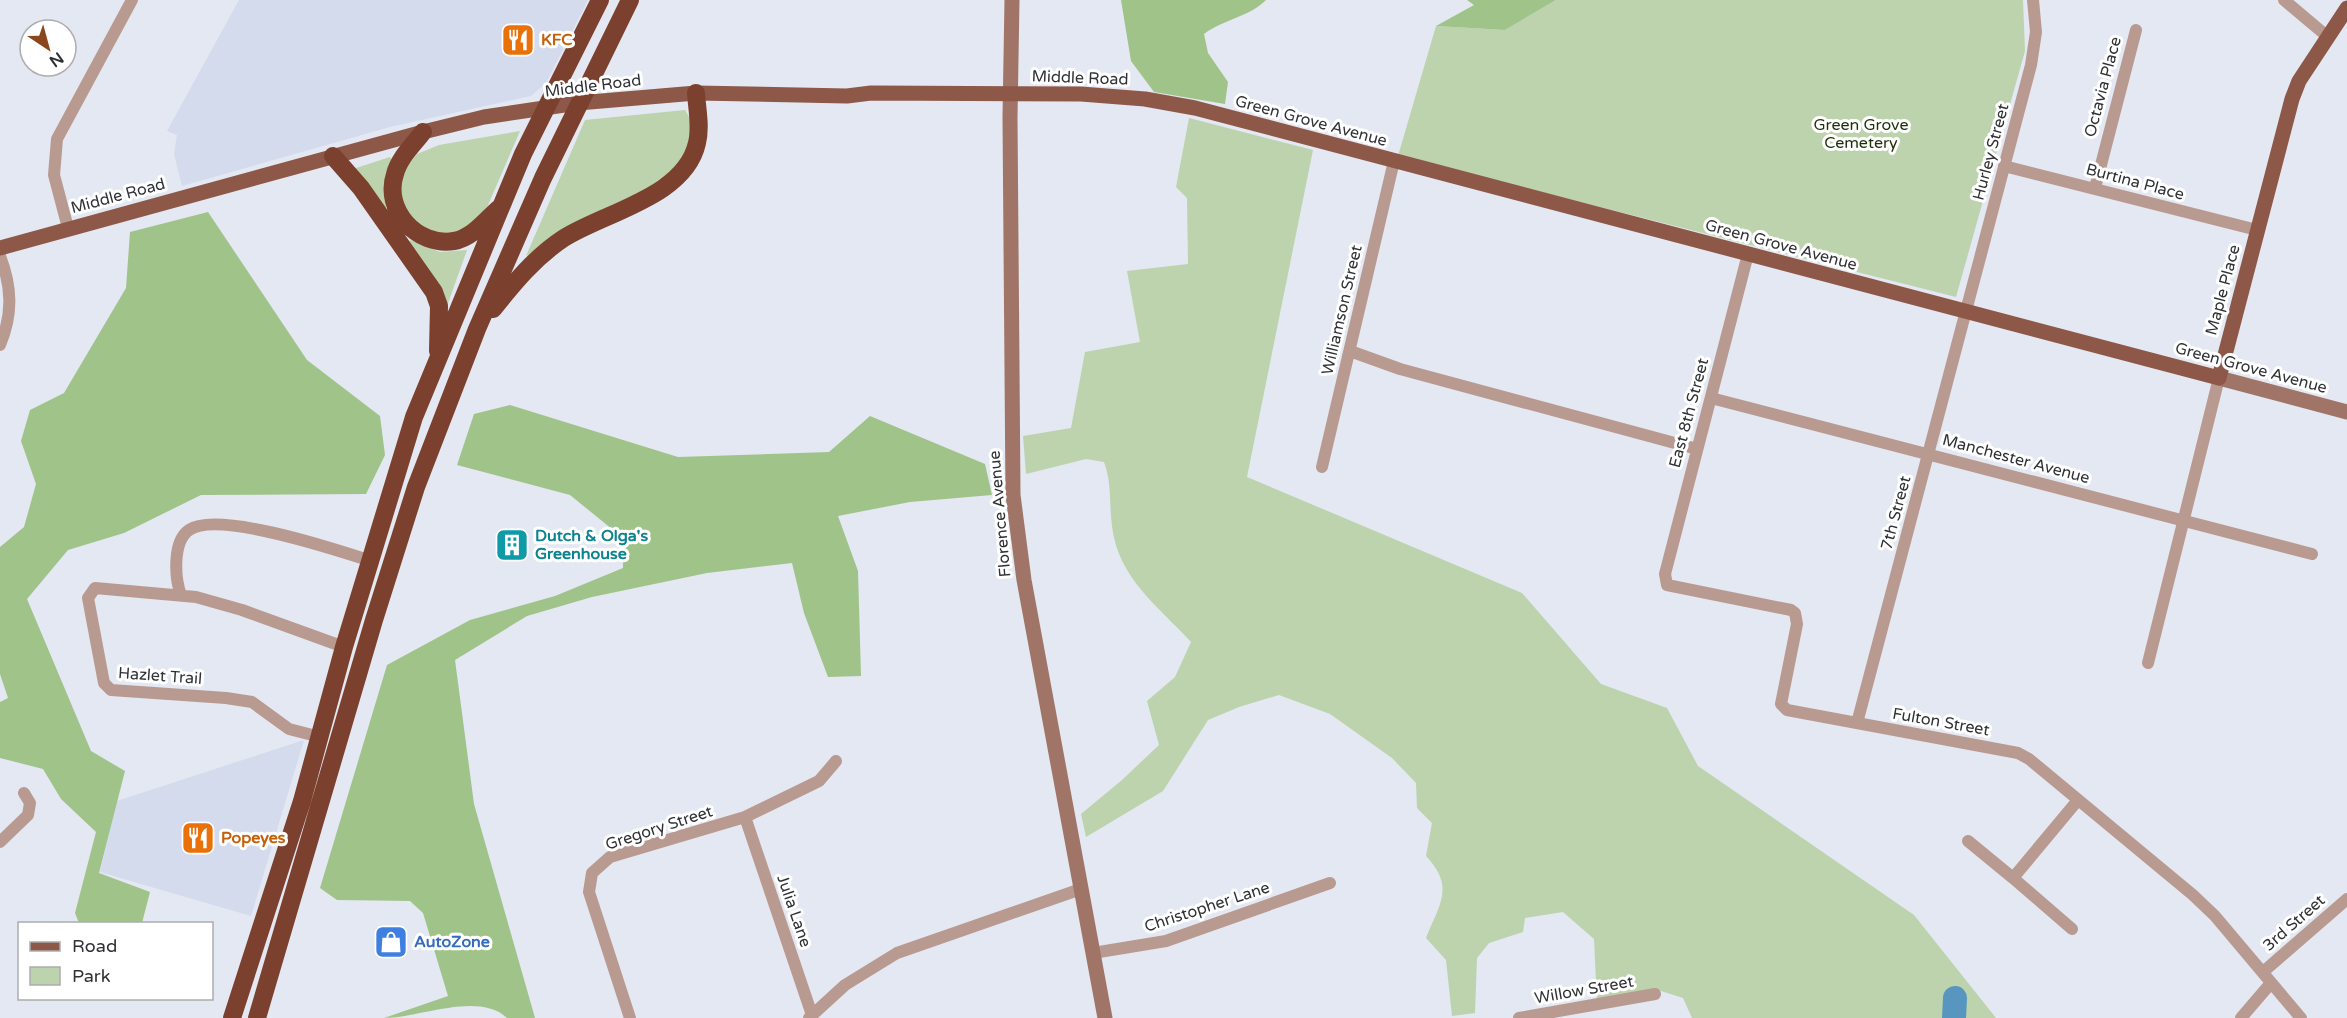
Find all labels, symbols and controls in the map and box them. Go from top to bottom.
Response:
north arrow [18,18,78,78]
restaurant icon: KFC [500,22,536,58]
place label: KFC [541,30,572,50]
street label: Octavia Place [2080,35,2126,139]
text: N [45,47,67,71]
street label: Middle Road [1031,66,1129,90]
street label: Middle Road [544,70,642,102]
street label: Green Grove Avenue [1233,91,1389,151]
street label: Hurley Street [1969,102,2013,202]
park label: Green Grove Cemetery [1813,115,1909,153]
street label: Burtina Place [2084,159,2186,205]
street label: Middle Road [69,174,167,218]
street label: Green Grove Avenue [1703,215,1859,275]
street label: Williamson Street [1317,243,1367,377]
street label: Maple Place [2201,243,2245,337]
street label: Green Grove Avenue [2173,338,2329,398]
street label: East 8th Street [1665,356,1713,470]
street label: Manchester Avenue [1940,430,2092,488]
street label: Florence Avenue [985,450,1015,578]
street label: 7th Street [1877,474,1915,552]
place label: Dutch & Olga's Greenhouse [535,526,648,564]
building icon: Dutch & Olga's Greenhouse [494,527,530,563]
street label: Hazlet Trail [117,663,203,689]
street label: Fulton Street [1891,704,1991,740]
street label: Gregory Street [603,801,715,855]
restaurant icon: Popeyes [180,820,216,856]
place label: Popeyes [221,828,286,848]
street label: Julia Lane [772,872,816,950]
street label: Christopher Lane [1142,877,1272,937]
street label: 3rd Street [2259,891,2329,955]
legend [18,922,213,1000]
shop icon: AutoZone [373,924,409,960]
place label: AutoZone [414,932,490,952]
text: Road [72,935,117,957]
text: Park [72,965,111,987]
street label: Willow Street [1533,971,1635,1009]

